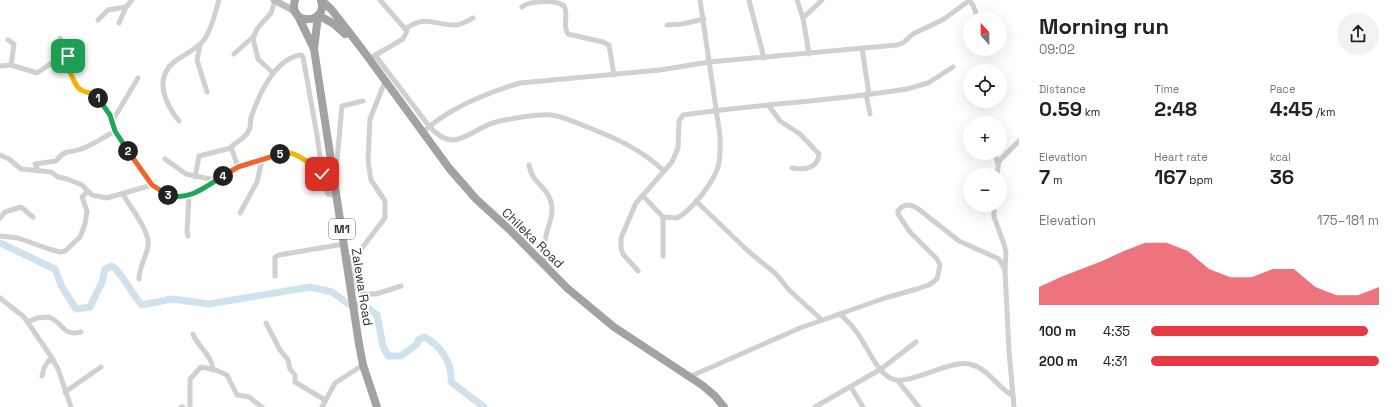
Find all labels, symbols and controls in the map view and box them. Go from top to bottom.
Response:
north arrow [963,12,1007,56]
map controls [963,12,1007,212]
text: Morning run [1039,12,1169,40]
button: share [1337,13,1379,55]
pin [51,39,85,73]
text: 09:02 [1039,41,1075,58]
icon: arrive [57,45,79,67]
button: locate [963,64,1007,108]
text: Distance [1039,82,1086,96]
text: Time [1154,82,1179,96]
text: Pace [1270,82,1295,96]
pin: 1 [88,88,108,108]
text: 1 [96,91,100,105]
text: 0.59 [1039,96,1082,122]
text: 2:48 [1154,96,1197,122]
text: 4:45 [1270,96,1313,122]
text: km [1082,105,1100,119]
text: /km [1313,105,1335,119]
button: + [963,116,1007,160]
pin: 2 [118,141,138,161]
text: 2 [125,144,131,158]
pin: 5 [270,144,290,164]
text: 5 [277,147,283,161]
text: Elevation [1039,150,1087,164]
text: Heart rate [1154,150,1208,164]
text: kcal [1270,150,1291,164]
pin [305,157,339,191]
icon: check [311,163,333,185]
text: 7 [1039,164,1050,190]
text: 167 [1154,164,1187,190]
text: 36 [1270,164,1294,190]
pin: 4 [213,166,233,186]
button: − [963,168,1007,212]
text: 4 [220,169,227,183]
text: m [1050,173,1062,187]
text: bpm [1187,173,1213,187]
pin: 3 [158,185,178,205]
text: 3 [165,188,171,202]
street label: Chileka Road [498,204,568,272]
text: Elevation [1039,212,1096,229]
text: 175–181 m [1317,212,1379,229]
road number: M1 [329,219,355,239]
street label: Zalewa Road [347,247,377,327]
text: 100 m [1039,323,1076,340]
text: 4:35 [1103,323,1130,340]
text: 200 m [1039,353,1078,370]
text: 4:31 [1103,353,1128,370]

